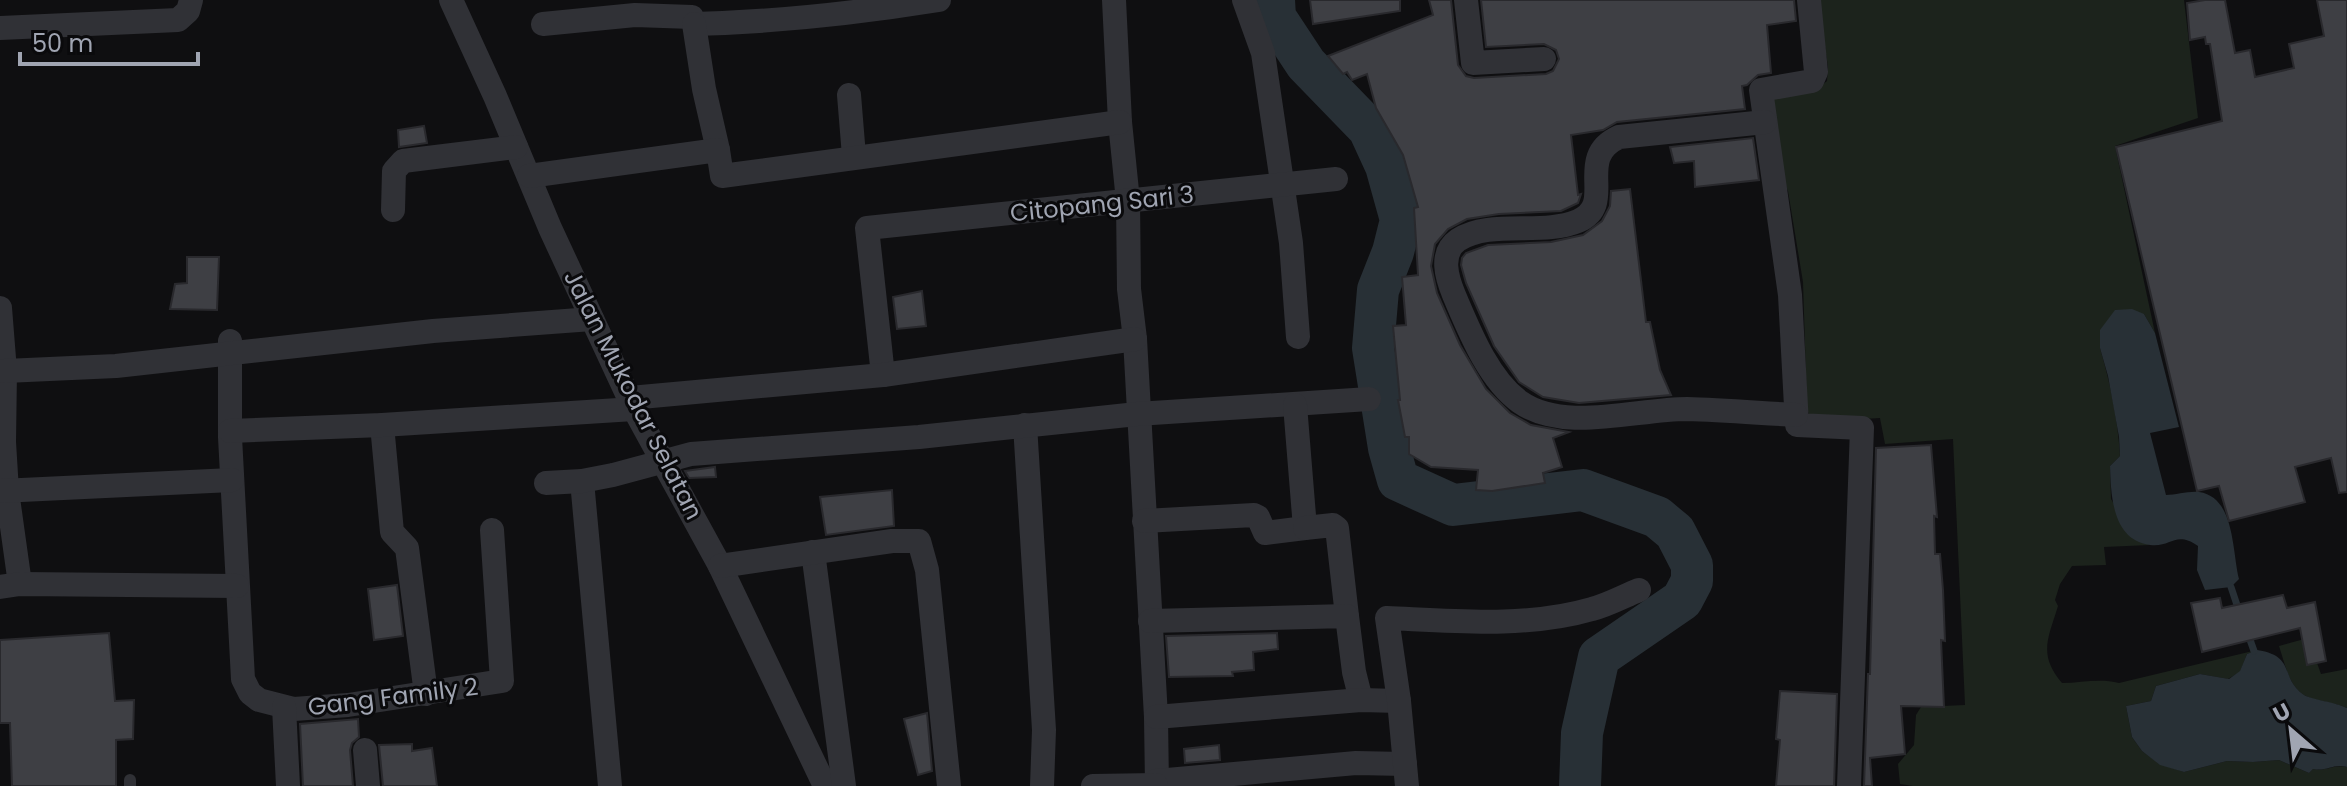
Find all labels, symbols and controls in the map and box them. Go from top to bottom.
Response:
scale bar [20,16,198,66]
text: 50 m [32,27,93,60]
street label: Citopang Sari 3 [1008,177,1196,230]
street label: Jalan Mukodar Selatan [556,264,711,525]
street label: Gang Family 2 [306,670,480,723]
north arrow [2251,690,2331,770]
text: U [2268,695,2296,730]

